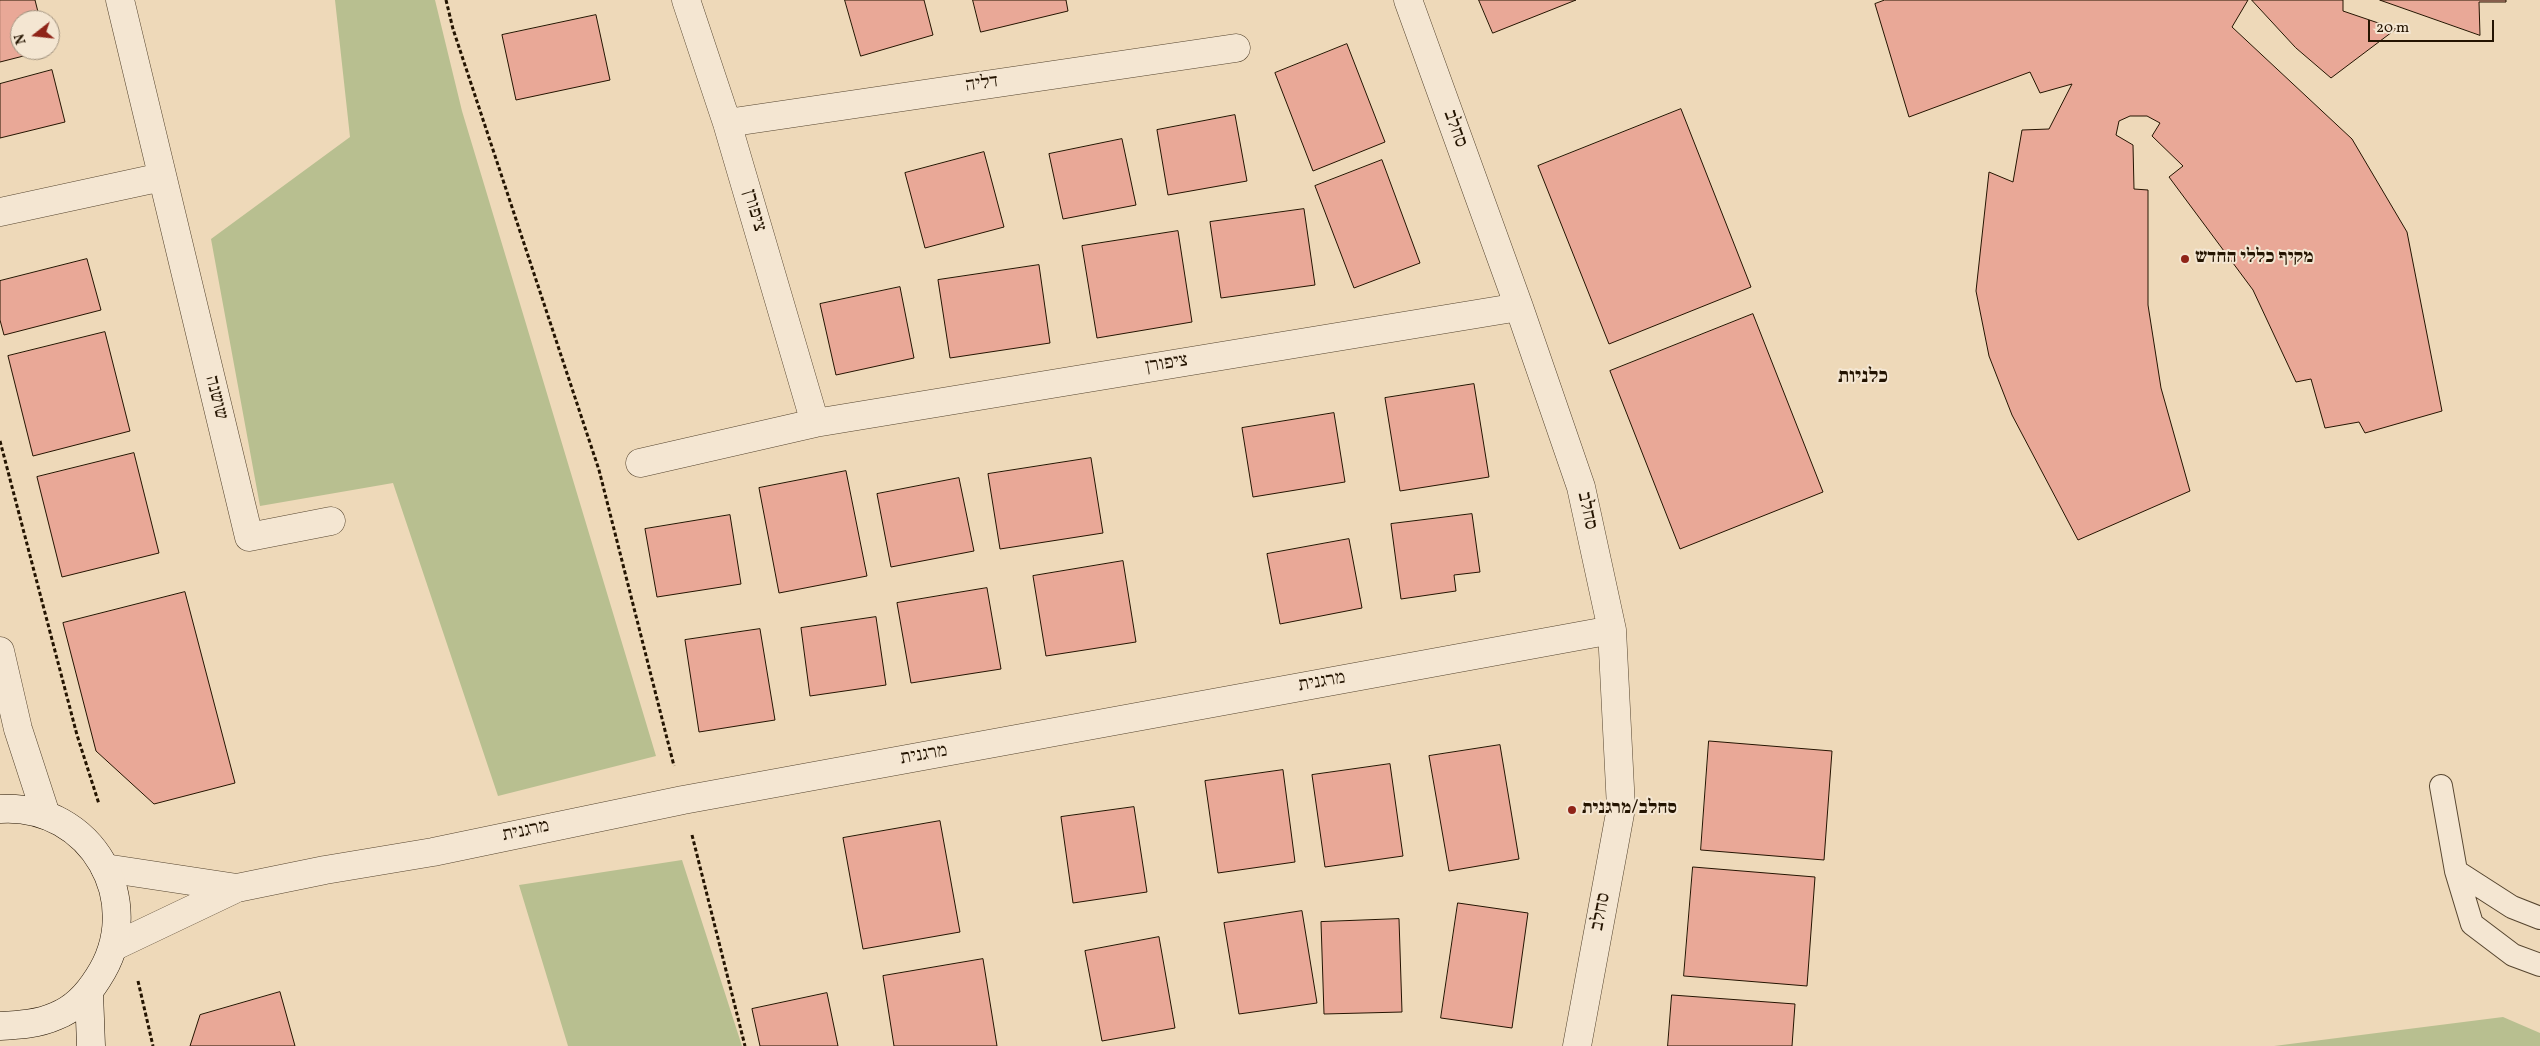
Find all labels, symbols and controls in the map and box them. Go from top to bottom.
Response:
north arrow [10,10,60,60]
scale bar [2370,10,2496,42]
text: 20 m [2376,18,2409,39]
text: N [11,31,32,47]
street label: דליה [964,71,1000,99]
street label: סחלב [1437,107,1471,151]
street label: ציפורן [736,187,770,235]
place label: מקיף כללי החדש [2195,248,2314,270]
marker: מקיף כללי החדש [2179,253,2191,265]
street label: ציפורן [1144,350,1190,380]
district label: כלניות [1838,366,1888,390]
street label: שושנה [199,373,231,423]
street label: סחלב [1571,490,1601,532]
street label: מרגנית [1297,668,1347,698]
street label: מרגנית [899,741,949,771]
place label: סחלב/מרגנית [1582,799,1677,821]
marker: סחלב/מרגנית [1566,804,1578,816]
street label: מרגנית [500,816,552,848]
street label: סחלב [1587,891,1617,933]

